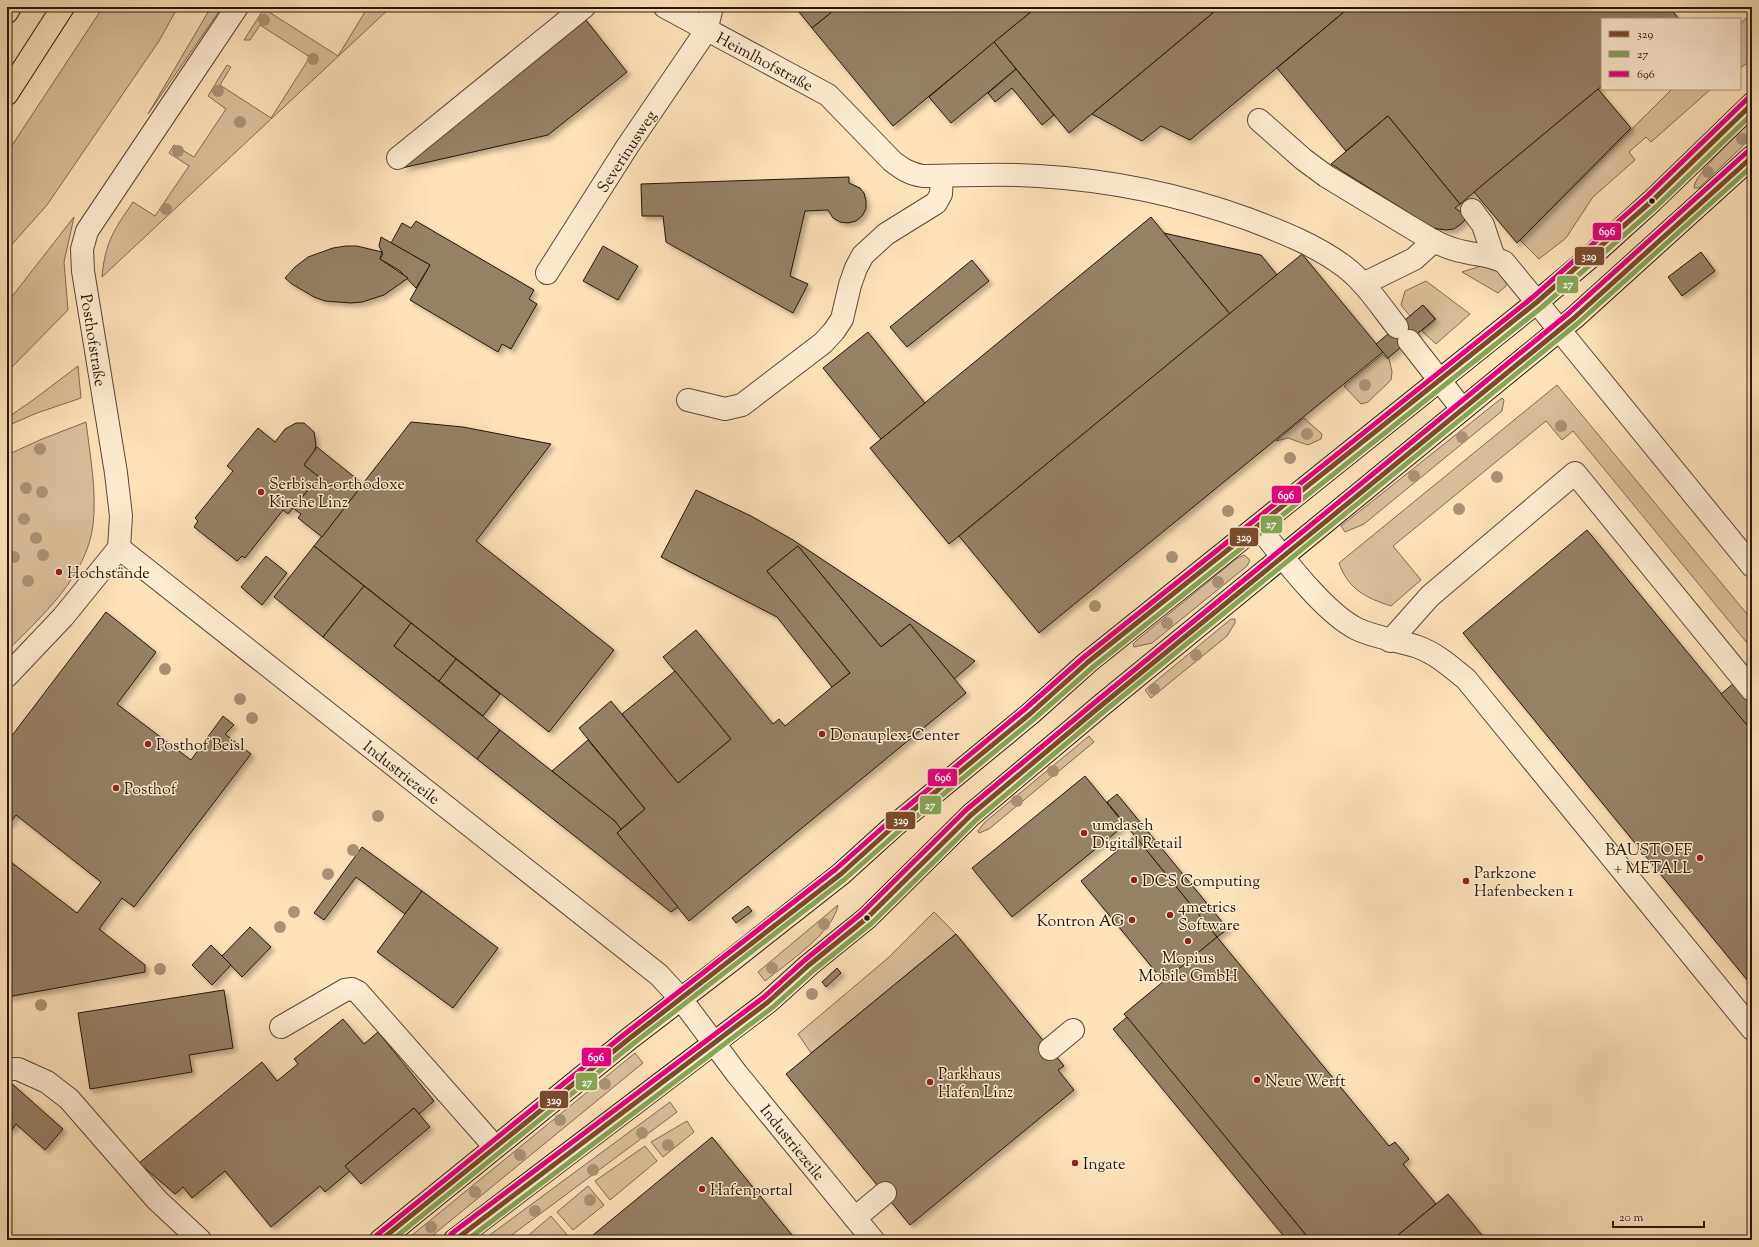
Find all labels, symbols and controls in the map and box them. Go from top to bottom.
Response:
legend [1601,18,1741,90]
text: 329 [1637,26,1653,44]
street label: Heimlhofstraße [711,28,816,98]
text: 27 [1637,46,1649,64]
text: 696 [1637,66,1655,84]
street label: Severinusweg [593,106,664,198]
unlabelled marker [1647,196,1657,206]
line badge: 696 [1592,222,1622,241]
text: 696 [1599,224,1616,240]
line badge: 329 [1574,246,1605,266]
text: 329 [1582,249,1597,265]
line badge: 27 [1556,275,1579,294]
text: 27 [1563,277,1574,293]
street label: Posthofstraße [73,292,110,388]
place label: Serbisch-orthodoxe Kirche Linz [269,474,405,515]
line badge: 696 [1271,485,1302,504]
marker: Serbisch-orthodoxe Kirche Linz [256,487,266,497]
text: 696 [1278,488,1295,504]
line badge: 27 [1260,515,1283,534]
text: 27 [1266,517,1277,533]
line badge: 329 [1229,527,1259,547]
text: 329 [1237,530,1252,546]
place label: Hochstände [67,563,150,586]
marker: Hochstände [54,567,64,577]
place label: Donauplex-Center [830,725,960,748]
marker: Donauplex-Center [817,729,827,739]
place label: Posthof Beisl [156,735,245,758]
street label: Industriezeile [357,737,444,811]
marker: Posthof Beisl [143,739,153,749]
line badge: 696 [927,768,958,787]
text: 696 [935,770,952,786]
place label: Posthof [124,779,178,802]
marker: Posthof [111,783,121,793]
line badge: 27 [919,795,942,815]
text: 27 [925,798,936,814]
line badge: 329 [885,811,916,830]
text: 329 [894,813,909,829]
place label: umdasch Digital Retail [1092,815,1183,856]
marker: umdasch Digital Retail [1079,828,1089,838]
place label: BAUSTOFF + METALL [1605,840,1692,881]
marker: BAUSTOFF + METALL [1695,853,1705,863]
place label: Parkzone Hafenbecken 1 [1474,863,1574,904]
place label: DCS Computing [1142,871,1260,894]
marker: DCS Computing [1129,875,1139,885]
marker: Parkzone Hafenbecken 1 [1461,876,1471,886]
place label: 4metrics Software [1178,897,1240,938]
marker: 4metrics Software [1165,910,1175,920]
place label: Kontron AG [1037,911,1124,934]
unlabelled marker [862,913,872,923]
marker: Kontron AG [1127,915,1137,925]
marker: Mopius Mobile GmbH [1183,936,1193,946]
place label: Mopius Mobile GmbH [1138,948,1238,989]
line badge: 696 [581,1047,612,1067]
text: 696 [588,1050,605,1066]
place label: Parkhaus Hafen Linz [938,1064,1013,1105]
place label: Neue Werft [1265,1071,1346,1094]
line badge: 27 [575,1072,598,1091]
text: 27 [582,1075,593,1091]
marker: Neue Werft [1252,1075,1262,1085]
marker: Parkhaus Hafen Linz [925,1077,935,1087]
line badge: 329 [539,1090,569,1109]
text: 329 [547,1093,562,1109]
street label: Industriezeile [753,1101,829,1187]
place label: Ingate [1083,1154,1126,1177]
marker: Ingate [1070,1158,1080,1168]
place label: Hafenportal [710,1180,793,1203]
marker: Hafenportal [697,1184,707,1194]
scale bar [1613,1203,1704,1229]
text: 20 m [1619,1209,1644,1227]

